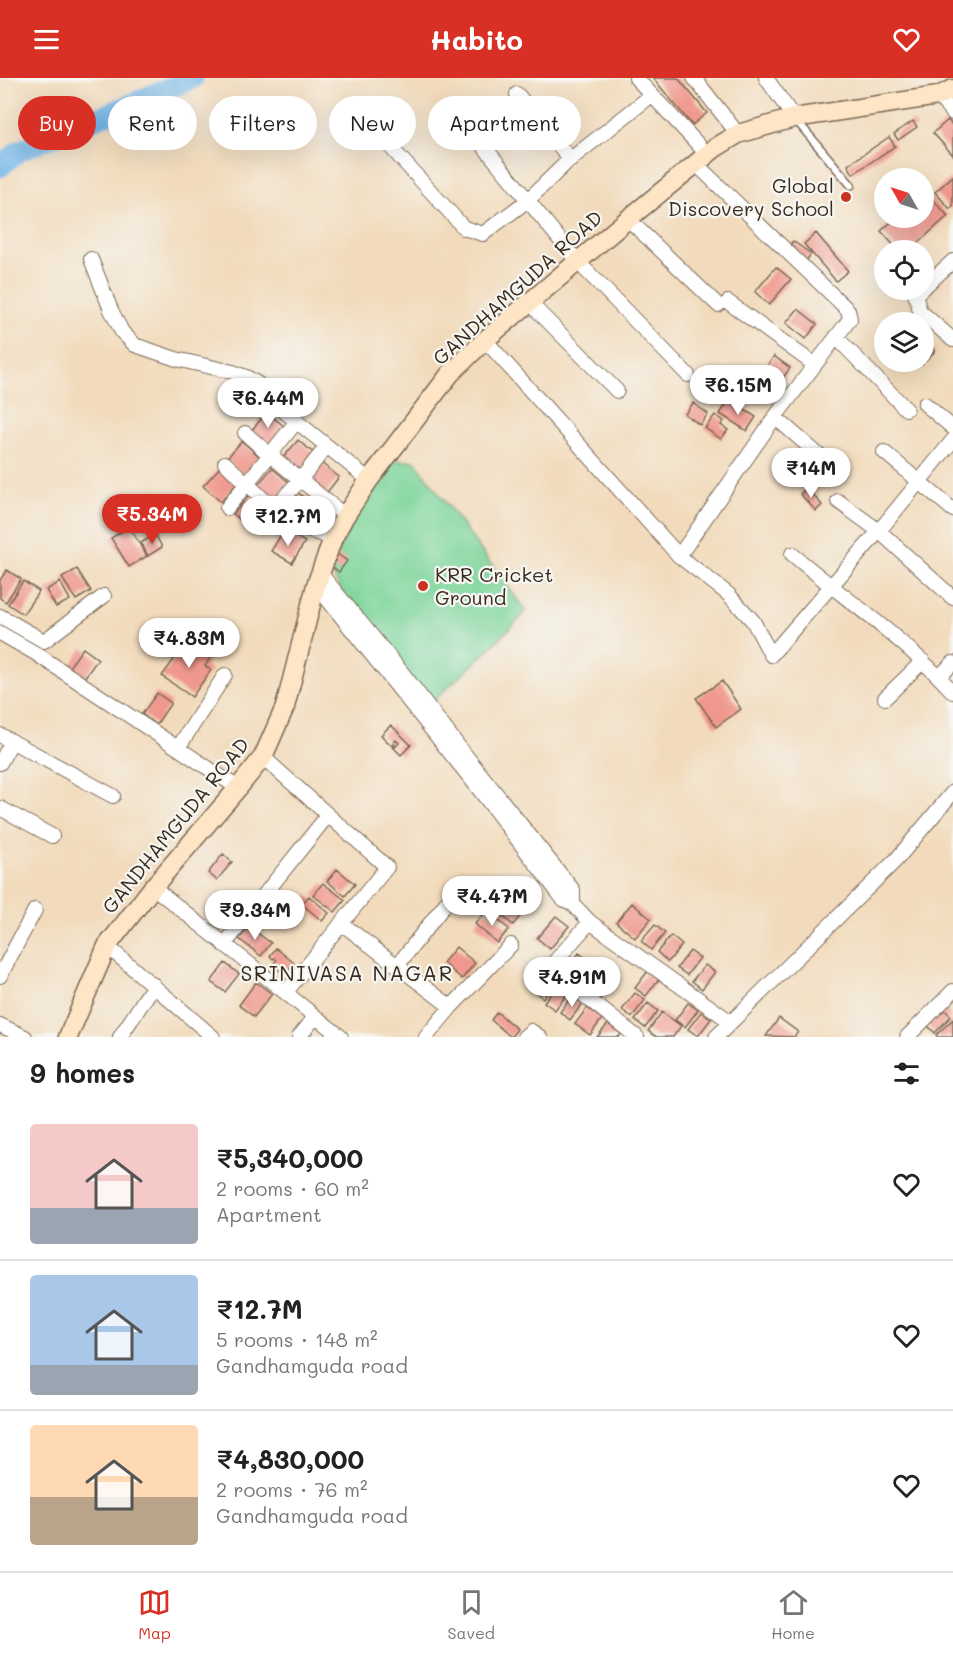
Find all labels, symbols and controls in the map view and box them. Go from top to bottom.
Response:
text: Habito [430,22,523,57]
icon: menu [30,23,63,56]
icon: heart [890,23,923,56]
chip: Buy [18,96,96,150]
chip: Rent [108,96,197,150]
chip: Filters [209,96,317,150]
chip: New [329,96,416,150]
chip: Apartment [428,96,581,150]
north arrow [874,168,934,228]
map controls [874,168,934,372]
place label: Global Discovery School [668,172,834,221]
marker: Global Discovery School [839,190,853,204]
street label: GANDHAMGUDA ROAD [427,204,607,370]
button: locate [874,240,934,300]
button: layers [874,312,934,372]
pin: ₹6.15M [689,365,787,416]
text: ₹6.15M [704,371,772,397]
pin: ₹6.44M [219,378,317,429]
text: ₹6.44M [231,384,305,410]
pin: ₹14M [775,448,847,499]
text: ₹14M [786,454,836,480]
pin: ₹5.34M [103,494,201,545]
pin: ₹12.7M [239,496,337,547]
text: ₹5.34M [116,500,188,526]
text: ₹12.7M [255,502,321,528]
place label: KRR Cricket Ground [435,561,553,610]
marker: KRR Cricket Ground [416,579,430,593]
pin: ₹4.83M [140,618,238,669]
text: ₹4.83M [153,624,225,650]
street label: GANDHAMGUDA ROAD [96,731,254,919]
pin: ₹4.47M [443,876,541,927]
text: ₹4.47M [456,882,528,908]
pin: ₹9.34M [206,890,304,941]
text: ₹9.34M [219,896,291,922]
pin: ₹4.91M [523,957,621,1008]
district label: SRINIVASA NAGAR [240,959,454,986]
text: ₹4.91M [537,963,607,989]
text: 9 homes [30,1056,135,1090]
icon: filters [890,1057,923,1090]
text: ₹5,340,000 [216,1141,363,1175]
icon: home [78,1148,150,1220]
icon: heart [890,1168,923,1201]
text: 2 rooms · 60 m² [216,1175,369,1201]
text: Apartment [216,1201,322,1227]
text: ₹12.7M [216,1292,303,1326]
icon: home [78,1299,150,1371]
icon: heart [890,1319,923,1352]
text: 5 rooms · 148 m² [216,1326,378,1352]
text: Gandhamguda road [216,1352,408,1378]
text: ₹4,830,000 [216,1442,364,1476]
icon: home [78,1449,150,1521]
icon: heart [890,1469,923,1502]
text: 2 rooms · 76 m² [216,1476,368,1502]
text: Gandhamguda road [216,1502,408,1528]
tab: Map [138,1586,171,1643]
tab: Saved [447,1586,495,1643]
tab: Home [771,1586,815,1643]

